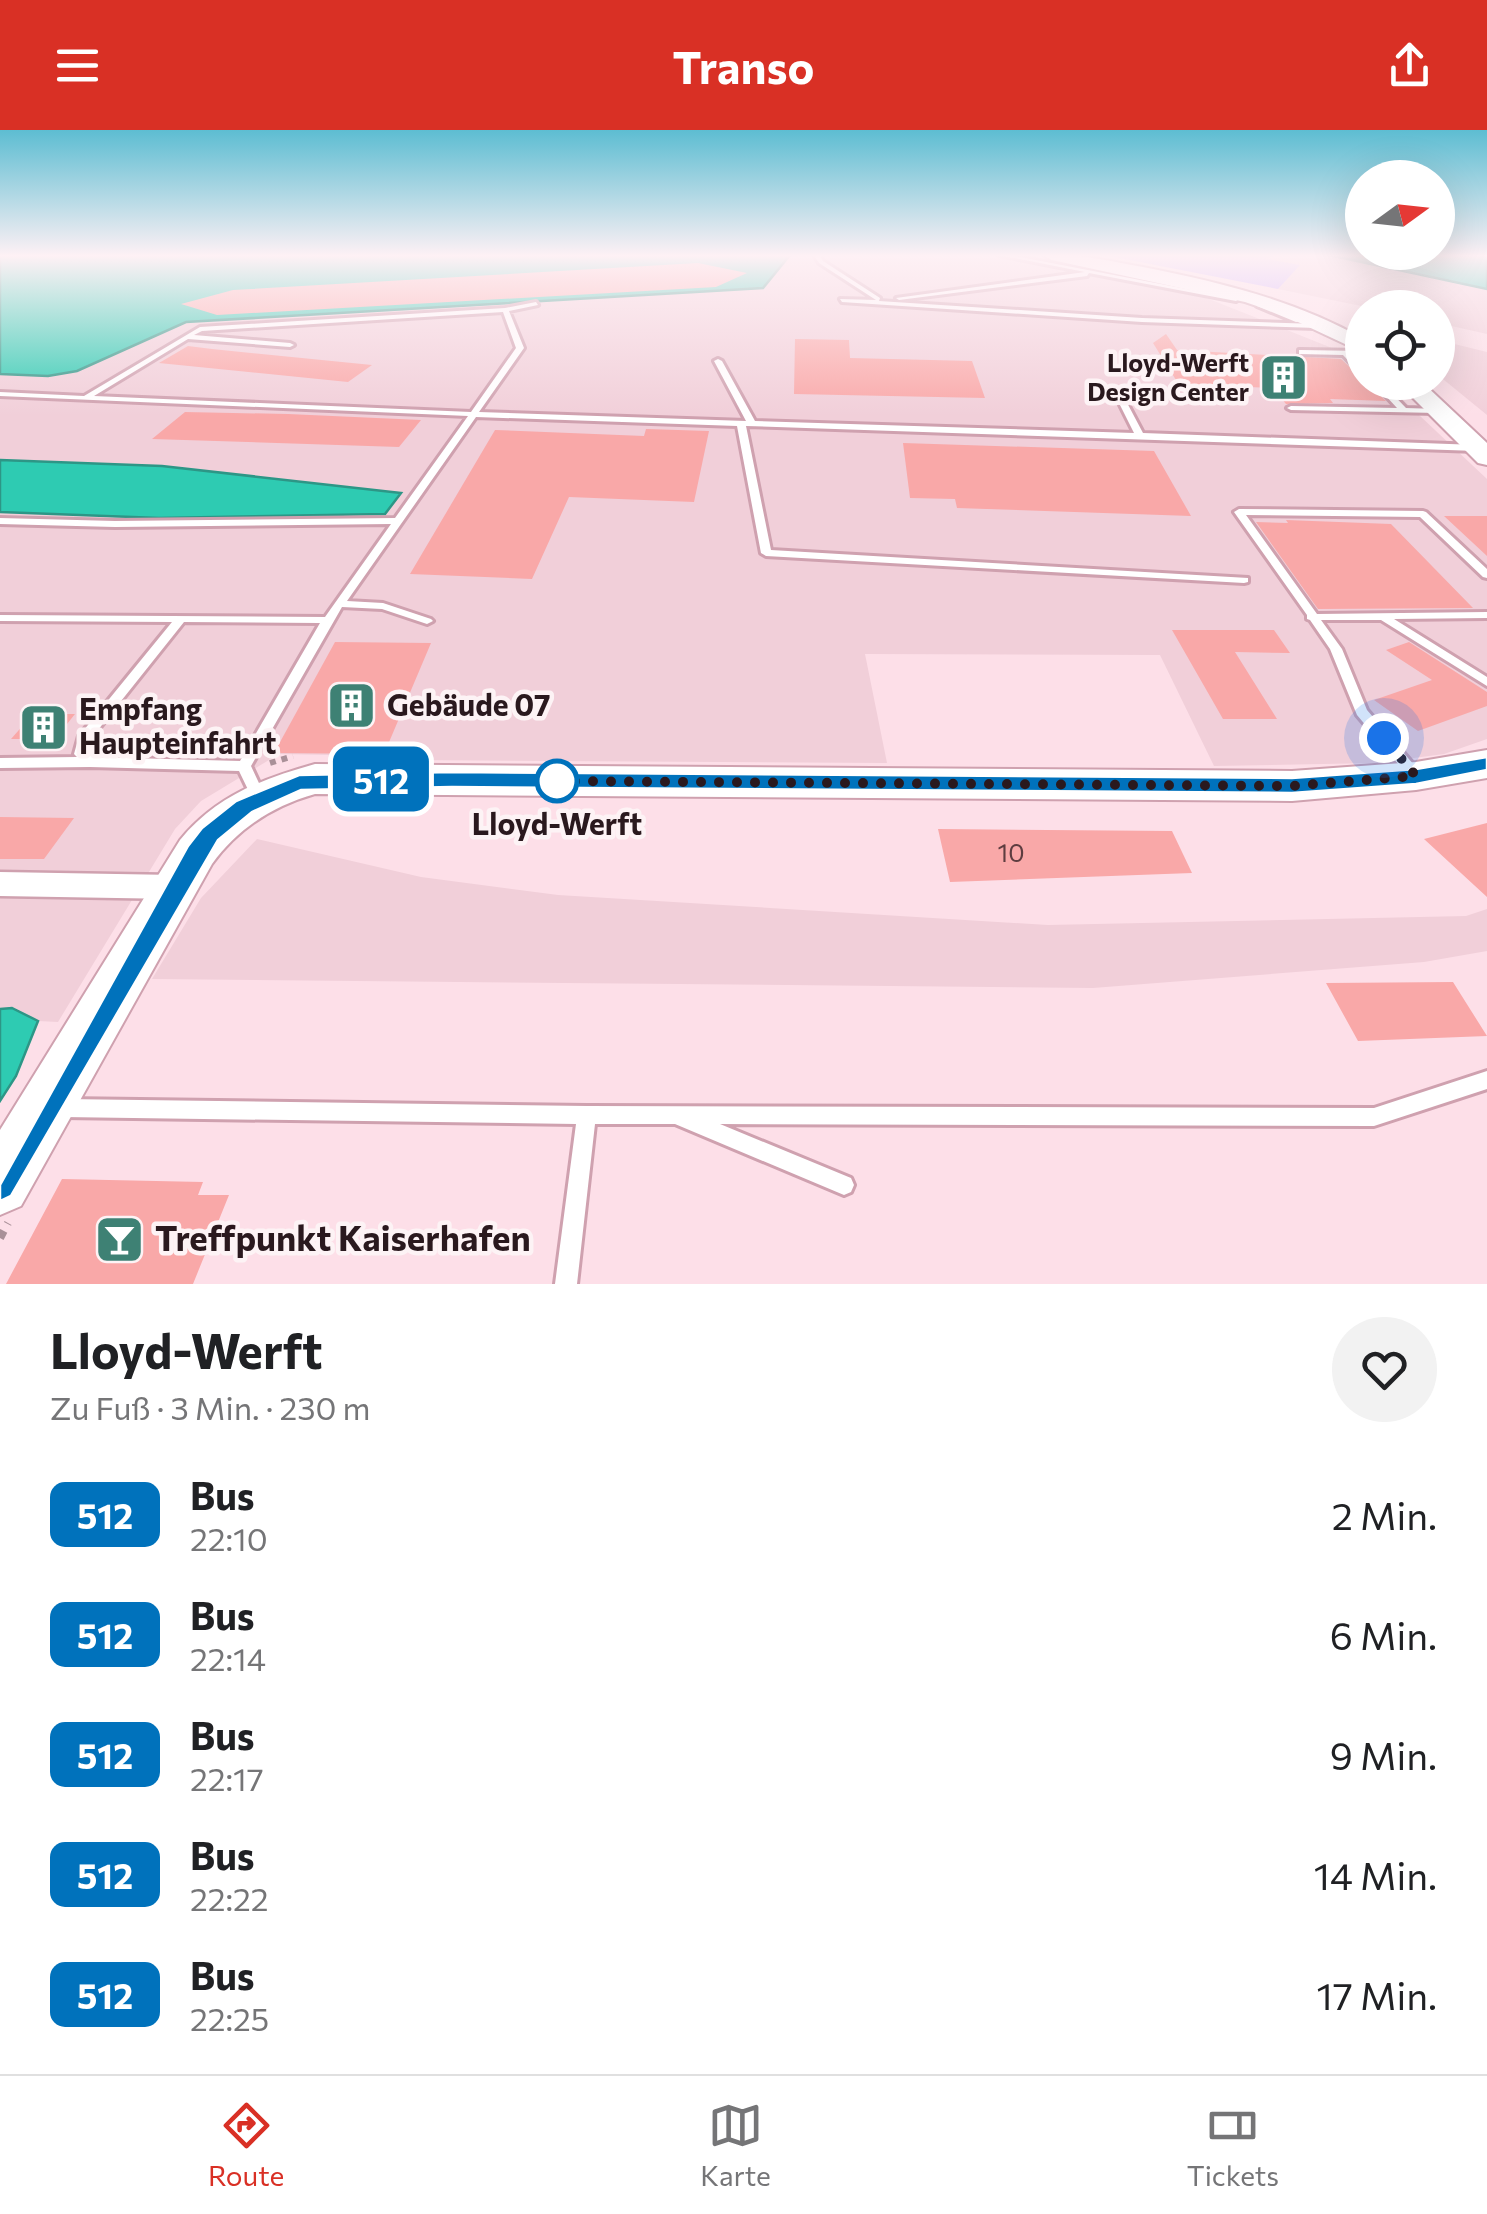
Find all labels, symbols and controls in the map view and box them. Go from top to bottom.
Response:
icon: menu [50,38,105,93]
text: Transo [673,38,814,93]
icon: share [1382,38,1437,93]
north arrow [1345,160,1455,270]
map controls [1345,160,1455,400]
button: locate [1345,290,1455,400]
place label: Lloyd-Werft Design Center [1087,347,1249,406]
building icon: Lloyd-Werft Design Center [1258,351,1310,403]
building icon: Gebäude 07 [326,680,378,732]
place label: Gebäude 07 [387,685,550,722]
place label: Empfang Haupteinfahrt [79,689,276,760]
building icon: Empfang Haupteinfahrt [18,701,70,753]
your location [1359,713,1409,763]
line badge: 512 [324,746,438,812]
text: 512 [353,758,409,801]
marker: Lloyd-Werft [536,760,578,802]
place label: Lloyd-Werft [472,804,642,841]
house number: 10 [997,837,1025,867]
bar icon: Treffpunkt Kaiserhafen [94,1213,146,1265]
place label: Treffpunkt Kaiserhafen [155,1215,531,1258]
button: heart [1332,1317,1437,1422]
text: Lloyd-Werft [50,1320,323,1379]
text: Zu Fuß · 3 Min. · 230 m [50,1387,370,1427]
text: Bus [190,1471,255,1518]
text: 2 Min. [1332,1491,1437,1538]
text: 512 [77,1493,133,1536]
text: 22:10 [190,1518,268,1558]
text: Bus [190,1591,255,1638]
text: 6 Min. [1330,1611,1437,1658]
text: 512 [77,1613,133,1656]
text: 22:14 [190,1638,266,1678]
text: Bus [190,1711,255,1758]
text: 9 Min. [1330,1731,1437,1778]
text: 512 [77,1733,133,1776]
text: 22:17 [190,1758,264,1798]
text: Bus [190,1831,255,1878]
text: 14 Min. [1314,1851,1437,1898]
text: 512 [77,1853,133,1896]
text: 22:22 [190,1878,269,1918]
text: Bus [190,1951,255,1998]
text: 17 Min. [1317,1971,1437,2018]
text: 512 [77,1973,133,2016]
text: 22:25 [190,1998,269,2038]
tab: Route [208,2098,284,2192]
tab: Karte [700,2098,771,2192]
tab: Tickets [1187,2098,1279,2192]

